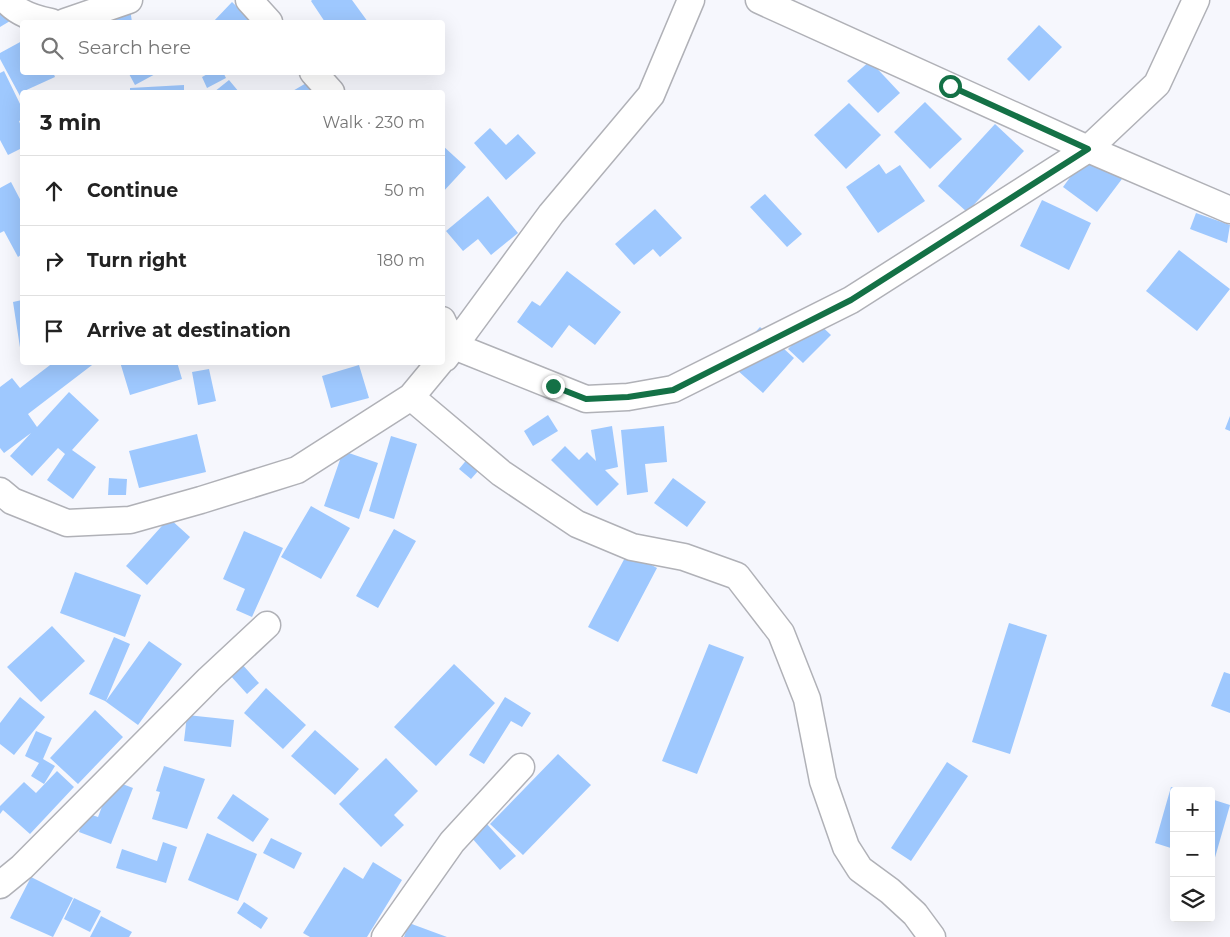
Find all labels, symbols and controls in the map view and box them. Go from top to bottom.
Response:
search box [20,20,445,75]
icon: search [38,34,66,62]
text: Search here [78,36,191,59]
route start [939,75,962,98]
text: 3 min [40,110,101,135]
text: Walk · 230 m [323,113,425,132]
icon: ahead [40,177,68,205]
text: Continue [87,179,178,202]
text: 50 m [384,181,425,200]
icon: right [40,247,68,275]
text: Turn right [87,249,187,272]
text: 180 m [377,251,425,270]
icon: arrive [40,317,68,345]
text: Arrive at destination [87,319,291,342]
route end [542,375,565,398]
map controls [1170,787,1215,922]
button: + [1170,787,1215,832]
button: − [1170,832,1215,877]
button: layers [1170,877,1215,922]

